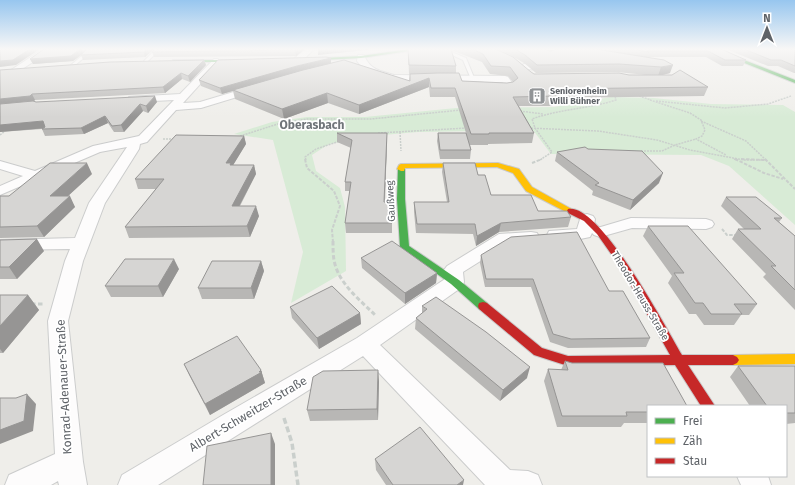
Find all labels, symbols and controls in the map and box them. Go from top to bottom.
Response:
north arrow [747,8,787,48]
text: N [763,12,771,25]
building icon: Seniorenheim Willi Bühner [527,86,547,106]
place label: Seniorenheim Willi Bühner [550,86,607,106]
district label: Oberasbach [279,118,345,132]
street label: Gaußweg [384,179,398,222]
street label: Theodor-Heuss-Straße [609,249,671,343]
street label: Konrad-Adenauer-Straße [53,319,75,455]
street label: Albert-Schweitzer-Straße [187,373,309,455]
legend [647,405,787,477]
text: Frei [683,414,703,428]
text: Zäh [683,434,703,448]
text: Stau [683,454,707,468]

